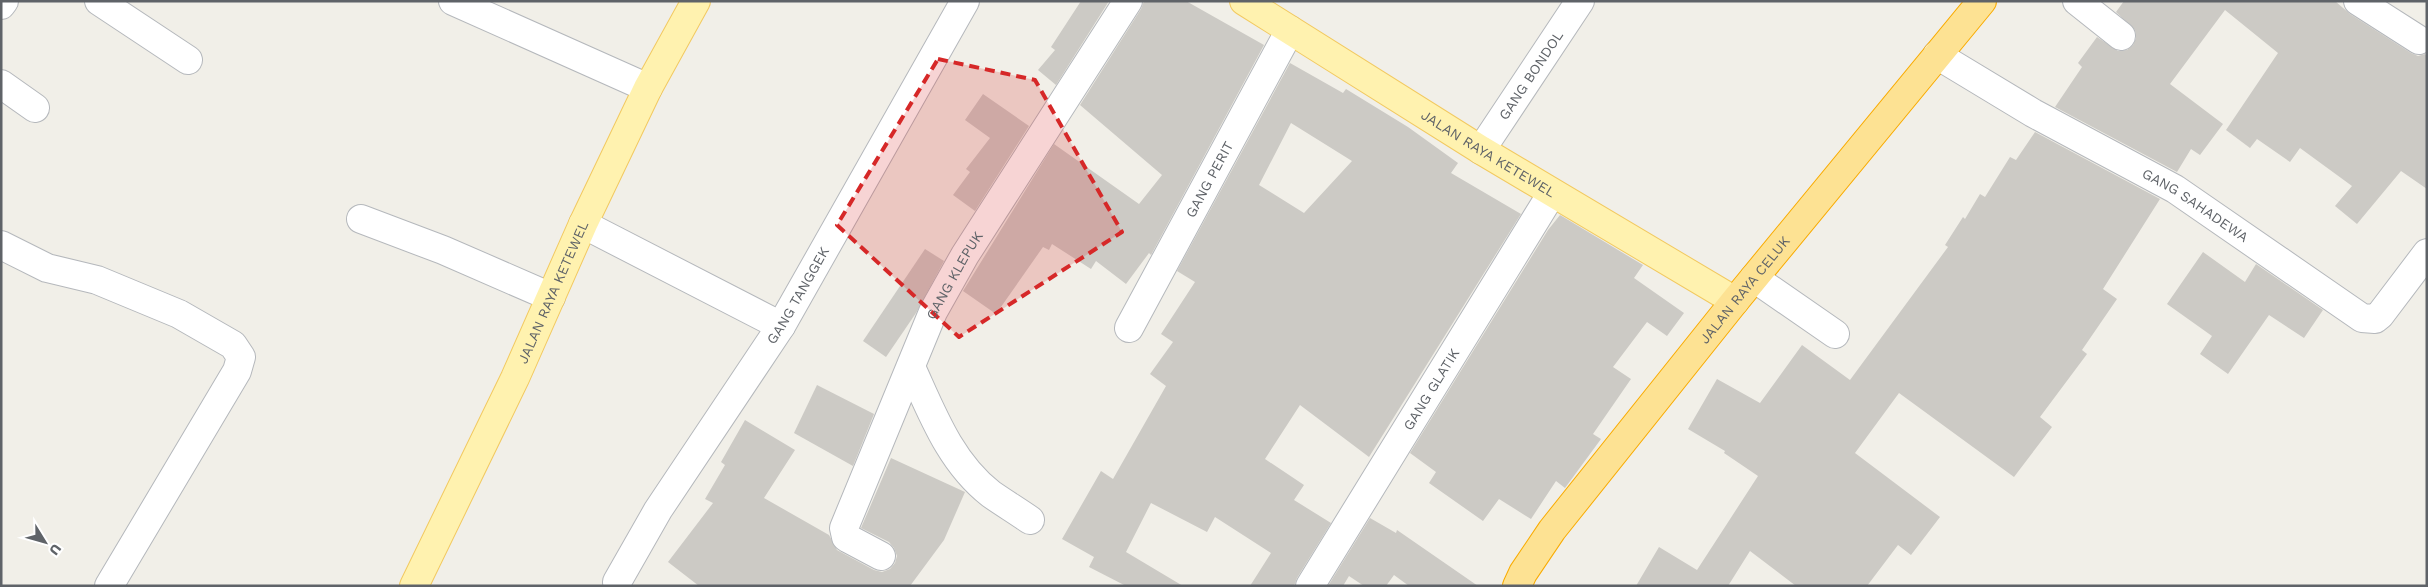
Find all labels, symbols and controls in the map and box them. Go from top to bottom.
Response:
street label: GANG BONDOL [1496,28,1566,123]
street label: JALAN RAYA KETEWEL [1418,107,1558,200]
street label: GANG PERIT [1182,138,1237,220]
street label: GANG SAHADEWA [2140,165,2252,245]
street label: JALAN RAYA KETEWEL [514,219,591,366]
street label: GANG KLEPUK [923,229,986,322]
street label: JALAN RAYA CELUK [1696,233,1793,347]
street label: GANG TANGGEK [763,244,832,347]
street label: GANG GLATIK [1400,346,1462,433]
north arrow [20,517,70,567]
text: U [46,541,65,559]

